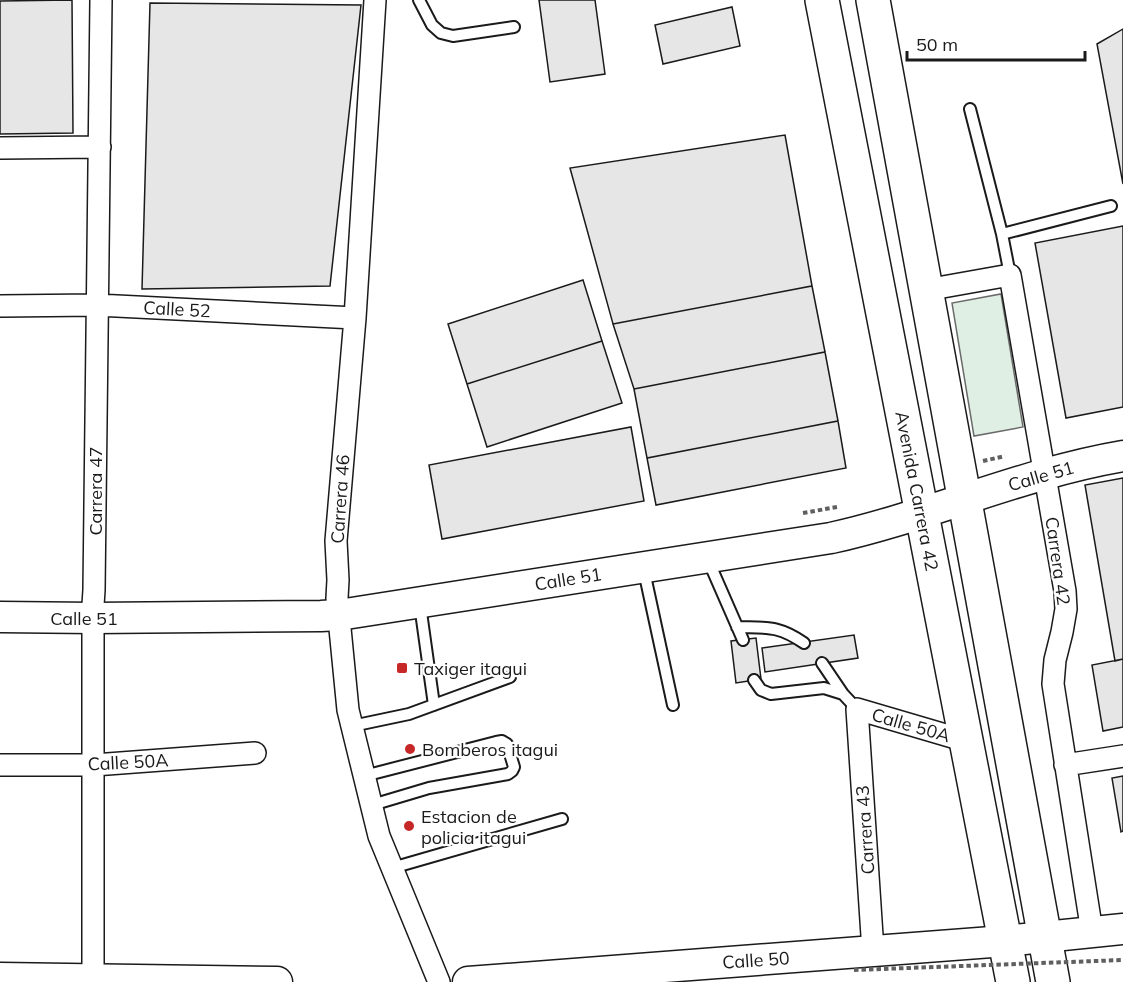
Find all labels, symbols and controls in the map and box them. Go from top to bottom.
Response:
scale bar [907,24,1086,62]
text: 50 m [916,33,958,56]
street label: Calle 52 [143,296,211,322]
street label: Avenida Carrera 42 [890,409,944,573]
street label: Carrera 47 [84,446,107,536]
street label: Carrera 46 [325,454,355,544]
street label: Calle 51 [1005,456,1077,496]
street label: Carrera 42 [1040,515,1076,607]
street label: Calle 51 [533,562,603,596]
street label: Calle 51 [50,607,118,630]
place label: Taxiger itagui [414,657,527,680]
marker: Taxiger itagui [395,661,409,675]
street label: Calle 50A [869,703,953,747]
place label: Bomberos itagui [422,738,558,761]
marker: Bomberos itagui [403,742,417,756]
street label: Calle 50A [87,748,169,776]
street label: Carrera 43 [850,785,880,875]
place label: Estacion de policia itagui [421,805,526,849]
marker: Estacion de policia itagui [402,819,416,833]
street label: Calle 50 [722,946,790,974]

